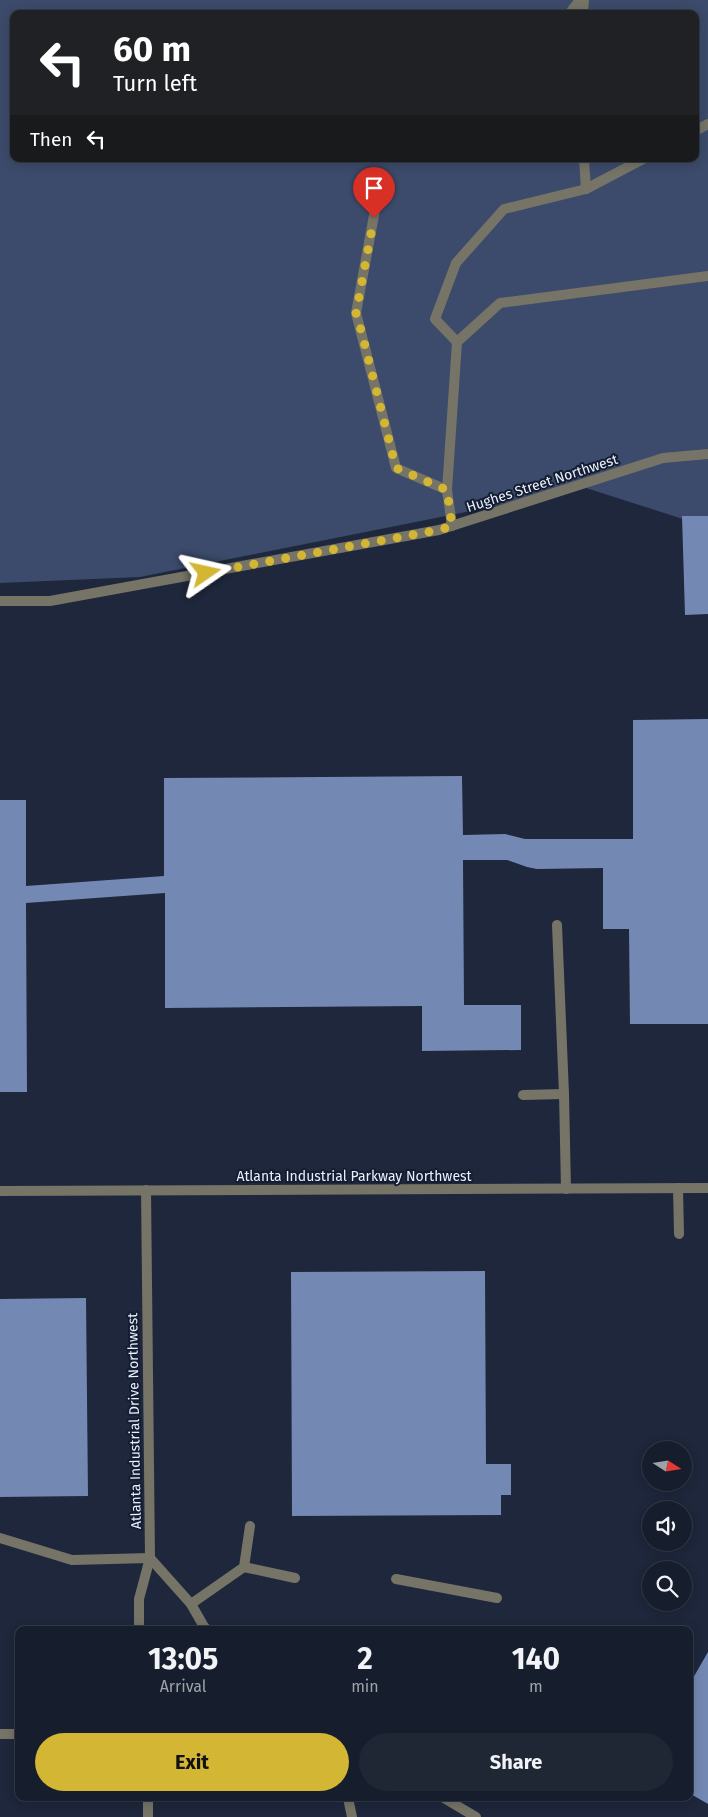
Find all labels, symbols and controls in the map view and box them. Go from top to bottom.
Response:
text: 60 m [113,28,191,70]
icon: left [30,30,95,95]
text: Turn left [113,70,197,97]
icon: left [82,125,110,153]
text: Then [30,128,72,151]
pin [353,167,395,218]
icon: arrive [360,174,388,202]
street label: Hughes Street Northwest [464,451,621,516]
position arrow [179,546,231,598]
street label: Atlanta Industrial Parkway Northwest [236,1168,473,1185]
street label: Atlanta Industrial Drive Northwest [124,1312,145,1529]
north arrow [642,1441,692,1491]
map controls [642,1441,692,1611]
button: sound [642,1501,692,1551]
button: search [642,1561,692,1611]
text: 13:05 [148,1641,218,1677]
text: 2 [357,1641,373,1677]
text: 140 [512,1641,560,1677]
text: Arrival [160,1677,207,1696]
text: min [351,1677,379,1696]
text: m [529,1677,543,1696]
button: Exit [35,1733,349,1791]
button: Share [359,1733,673,1791]

